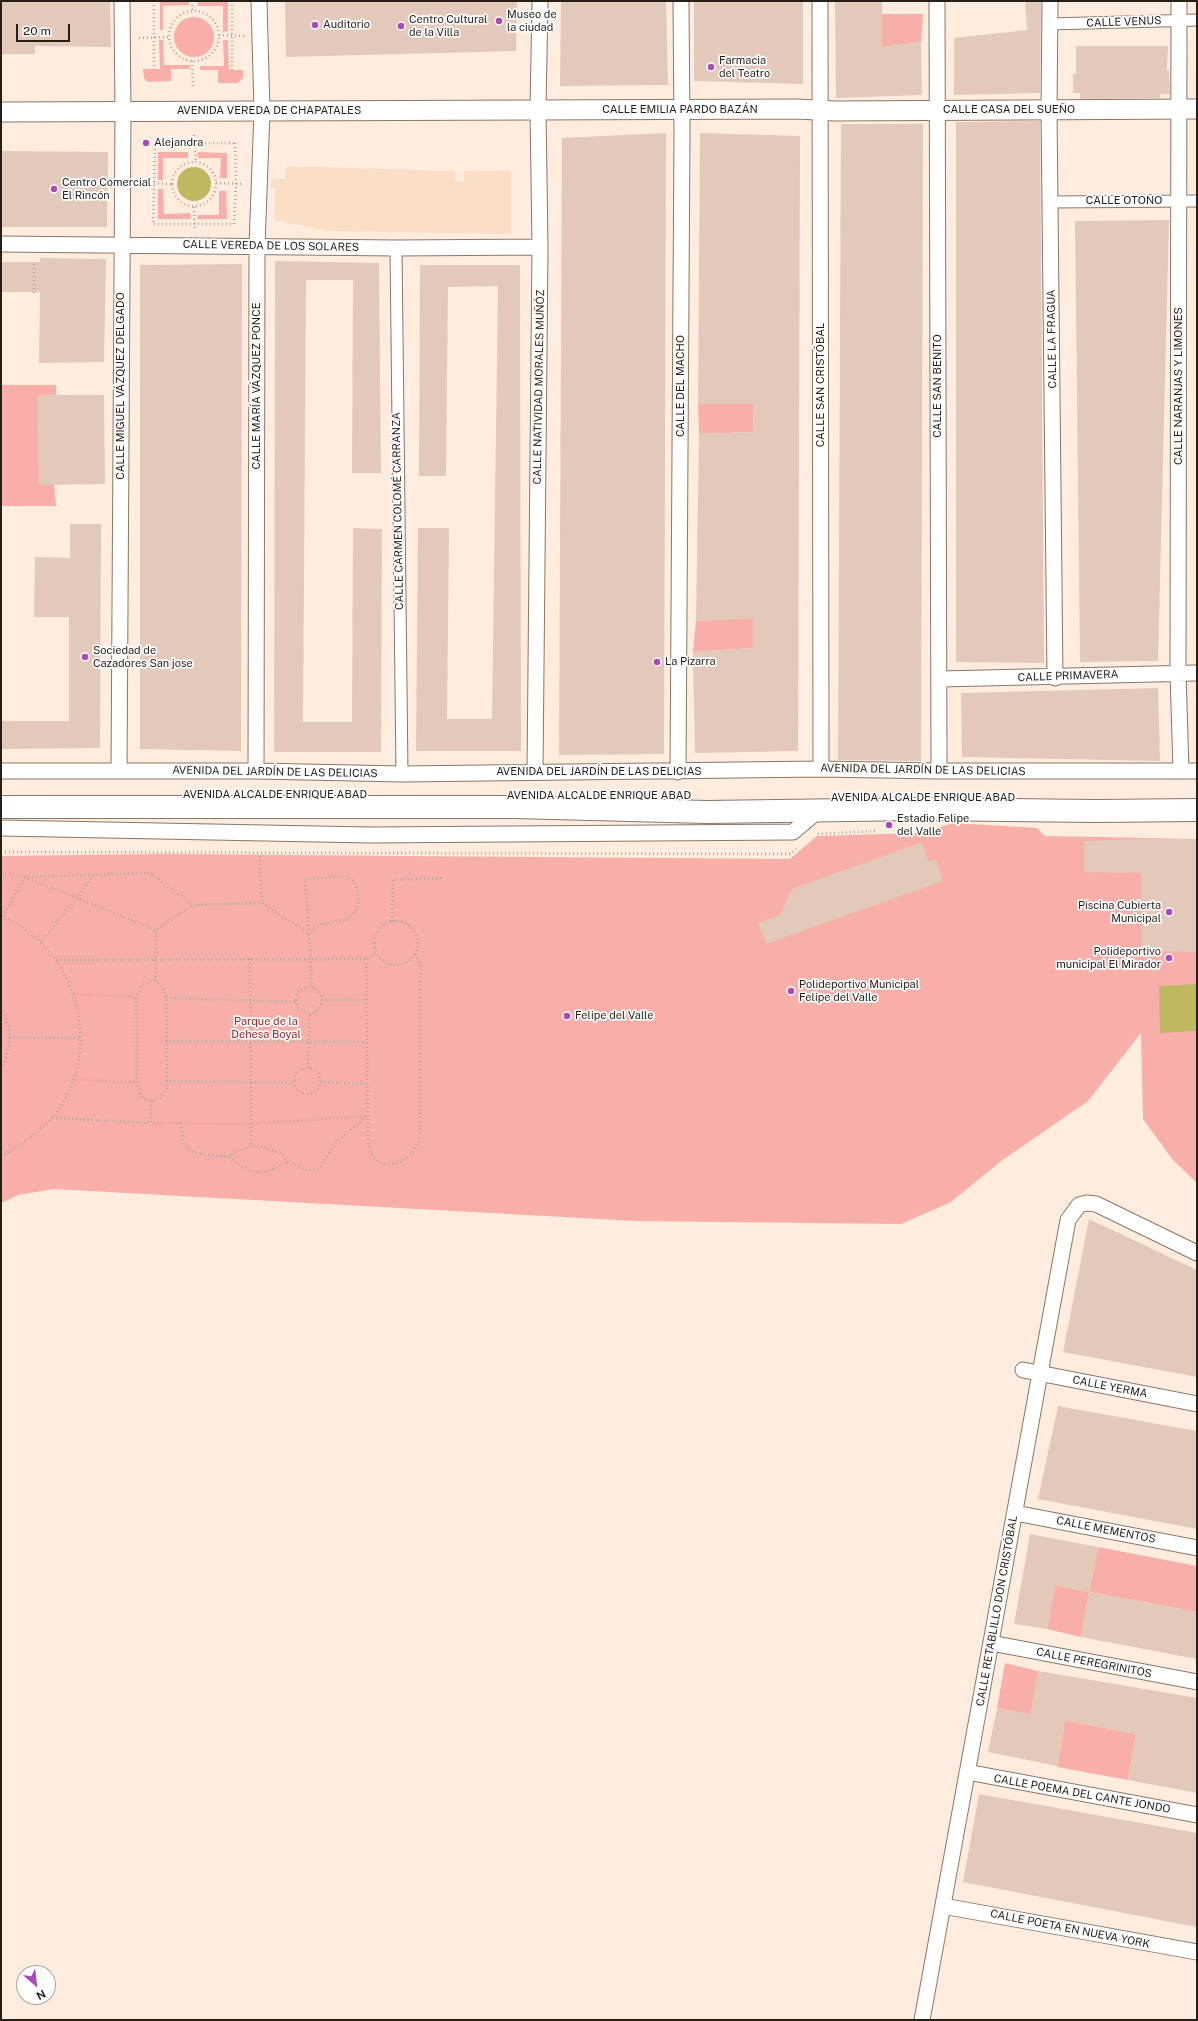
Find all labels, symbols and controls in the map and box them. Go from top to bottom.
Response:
place label: Museo de la ciudad [507,8,557,34]
place label: Centro Cultural de la Villa [409,13,487,39]
street label: CALLE VENUS [1086,14,1162,30]
scale bar [18,16,72,42]
marker: Museo de la ciudad [494,16,504,26]
place label: Auditorio [323,18,370,32]
marker: Auditorio [310,20,320,30]
marker: Centro Cultural de la Villa [396,21,406,31]
text: 20 m [23,24,51,38]
place label: Farmacia del Teatro [719,54,770,80]
marker: Farmacia del Teatro [706,62,716,72]
street label: CALLE EMILIA PARDO BAZÁN [602,103,758,117]
street label: CALLE CASA DEL SUEÑO [943,103,1075,117]
street label: AVENIDA VEREDA DE CHAPATALES [177,104,361,118]
place label: Alejandra [154,136,203,150]
marker: Alejandra [141,138,151,148]
place label: Centro Comercial El Rincón [62,176,151,202]
marker: Centro Comercial El Rincón [49,184,59,194]
street label: CALLE OTOÑO [1086,194,1162,208]
street label: CALLE VEREDA DE LOS SOLARES [183,238,359,254]
street label: CALLE NATIVIDAD MORALES MUÑÓZ [531,289,547,485]
street label: CALLE LA FRAGUA [1045,289,1059,389]
street label: CALLE MIGUEL VÁZQUEZ DELGADO [114,292,128,480]
street label: CALLE MARÍA VÁZQUEZ PONCE [250,302,264,470]
street label: CALLE NARANJAS Y LIMONES [1172,307,1186,465]
street label: CALLE SAN CRISTÓBAL [814,323,828,447]
street label: CALLE SAN BENITO [931,334,945,438]
street label: CALLE DEL MACHO [674,335,688,437]
street label: CALLE CARMEN COLOMÉ CARRANZA [390,412,406,610]
place label: Sociedad de Cazadores San jose [93,644,193,670]
marker: Sociedad de Cazadores San jose [80,652,90,662]
place label: La Pizarra [665,655,716,669]
marker: La Pizarra [652,657,662,667]
street label: CALLE PRIMAVERA [1017,668,1119,684]
street label: AVENIDA DEL JARDÍN DE LAS DELICIAS [820,762,1026,778]
street label: AVENIDA DEL JARDÍN DE LAS DELICIAS [172,764,378,780]
street label: AVENIDA DEL JARDÍN DE LAS DELICIAS [496,765,702,779]
street label: AVENIDA ALCALDE ENRIQUE ABAD [183,788,367,802]
street label: AVENIDA ALCALDE ENRIQUE ABAD [507,789,691,803]
street label: AVENIDA ALCALDE ENRIQUE ABAD [831,791,1015,805]
place label: Estadio Felipe del Valle [897,812,969,838]
marker: Estadio Felipe del Valle [884,820,894,830]
place label: Piscina Cubierta Municipal [1078,899,1161,925]
marker: Piscina Cubierta Municipal [1164,907,1174,917]
place label: Polideportivo municipal El Mirador [1056,945,1161,971]
marker: Polideportivo municipal El Mirador [1164,953,1174,963]
place label: Polideportivo Municipal Felipe del Valle [799,978,919,1004]
marker: Polideportivo Municipal Felipe del Valle [786,986,796,996]
place label: Felipe del Valle [575,1009,653,1023]
marker: Felipe del Valle [562,1011,572,1021]
park label: Parque de la Dehesa Boyal [231,1015,301,1041]
street label: CALLE YERMA [1071,1373,1149,1401]
street label: CALLE MEMENTOS [1055,1514,1157,1546]
street label: CALLE RETABLILLO DON CRISTÓBAL [974,1515,1020,1707]
street label: CALLE PEREGRINITOS [1035,1645,1153,1681]
street label: CALLE POEMA DEL CANTE JONDO [993,1772,1171,1816]
street label: CALLE POETA EN NUEVA YORK [989,1907,1151,1951]
north arrow [16,1965,56,2005]
text: N [35,1987,48,2002]

